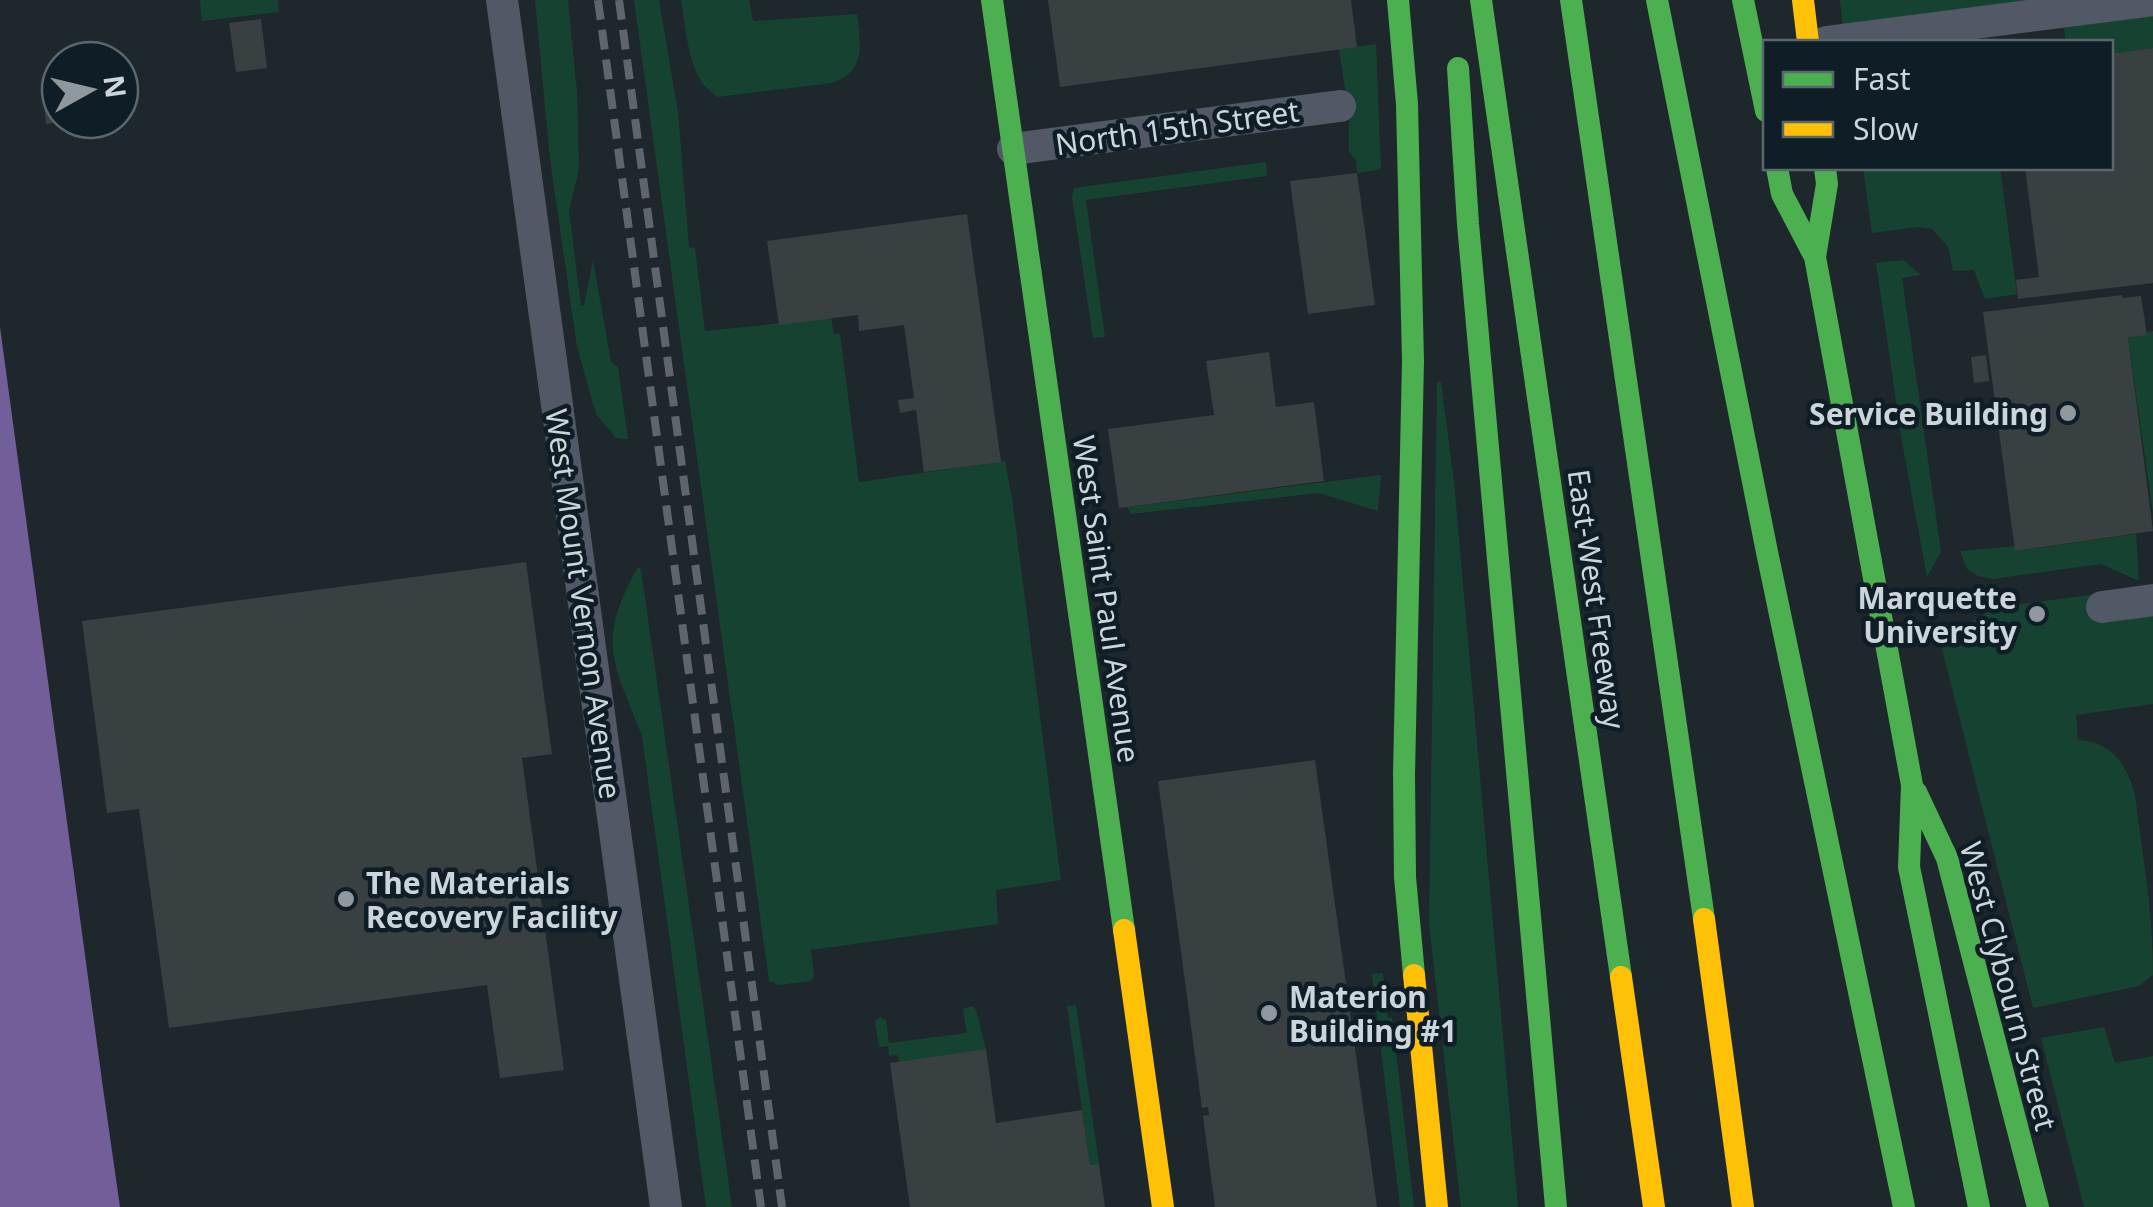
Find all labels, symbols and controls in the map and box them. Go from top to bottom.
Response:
north arrow [40,40,140,140]
legend [1763,40,2113,170]
text: Fast [1853,58,1911,99]
text: N [95,72,136,100]
street label: North 15th Street [1052,90,1302,164]
text: Slow [1853,108,1919,149]
place label: Service Building [1809,393,2048,434]
marker: Service Building [2057,402,2079,424]
street label: West Mount Vernon Avenue [536,406,632,802]
street label: West Saint Paul Avenue [1064,433,1150,765]
street label: East-West Freeway [1558,466,1636,732]
place label: Marquette University [1858,577,2018,652]
marker: Marquette University [2026,603,2048,625]
street label: West Clybourn Street [1951,837,2067,1135]
place label: The Materials Recovery Facility [366,862,618,937]
marker: The Materials Recovery Facility [335,888,357,910]
place label: Materion Building #1 [1289,976,1457,1051]
marker: Materion Building #1 [1258,1002,1280,1024]

